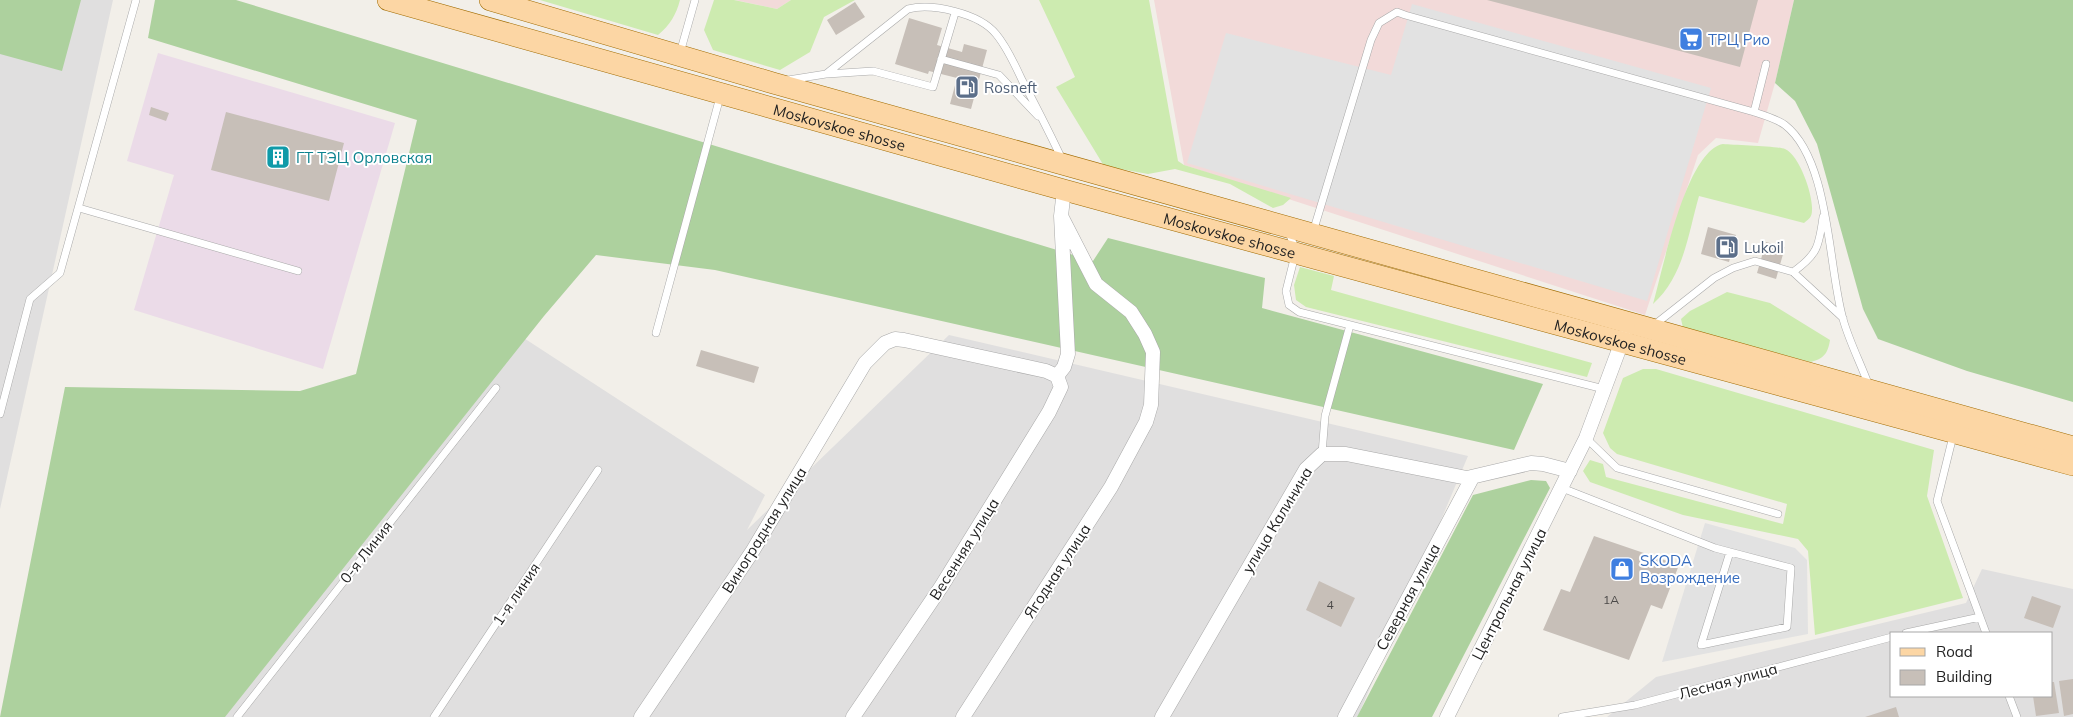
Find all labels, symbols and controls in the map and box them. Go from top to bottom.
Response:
supermarket icon: ТРЦ Рио [1678,26,1704,52]
place label: ТРЦ Рио [1708,30,1770,49]
fuel station icon: Rosneft [954,74,980,100]
place label: Rosneft [984,78,1037,97]
street label: Moskovskoe shosse [771,99,908,154]
building icon: ГТ ТЭЦ Орловская [265,144,291,170]
place label: ГТ ТЭЦ Орловская [296,148,432,167]
street label: Moskovskoe shosse [1161,208,1298,262]
fuel station icon: Lukoil [1714,234,1740,260]
place label: Lukoil [1744,238,1784,257]
street label: Moskovskoe shosse [1552,315,1689,369]
street label: Виноградная улица [718,464,810,596]
street label: улица Калинина [1238,464,1316,576]
street label: Весенняя улица [925,495,1003,603]
street label: 0-я Линия [336,517,396,587]
street label: Ягодная улица [1019,520,1095,622]
street label: Центральная улица [1468,525,1550,663]
street label: Северная улица [1372,540,1444,654]
place label: SKODA Возрождение [1640,551,1740,587]
shop icon: SKODA Возрождение [1609,556,1635,582]
street label: 1-я линия [488,559,544,629]
house number: 1А [1603,592,1619,607]
house number: 4 [1326,597,1334,612]
legend [1890,632,2053,697]
text: Road [1936,642,1973,661]
street label: Лесная улица [1677,659,1779,703]
text: Building [1936,667,1992,686]

